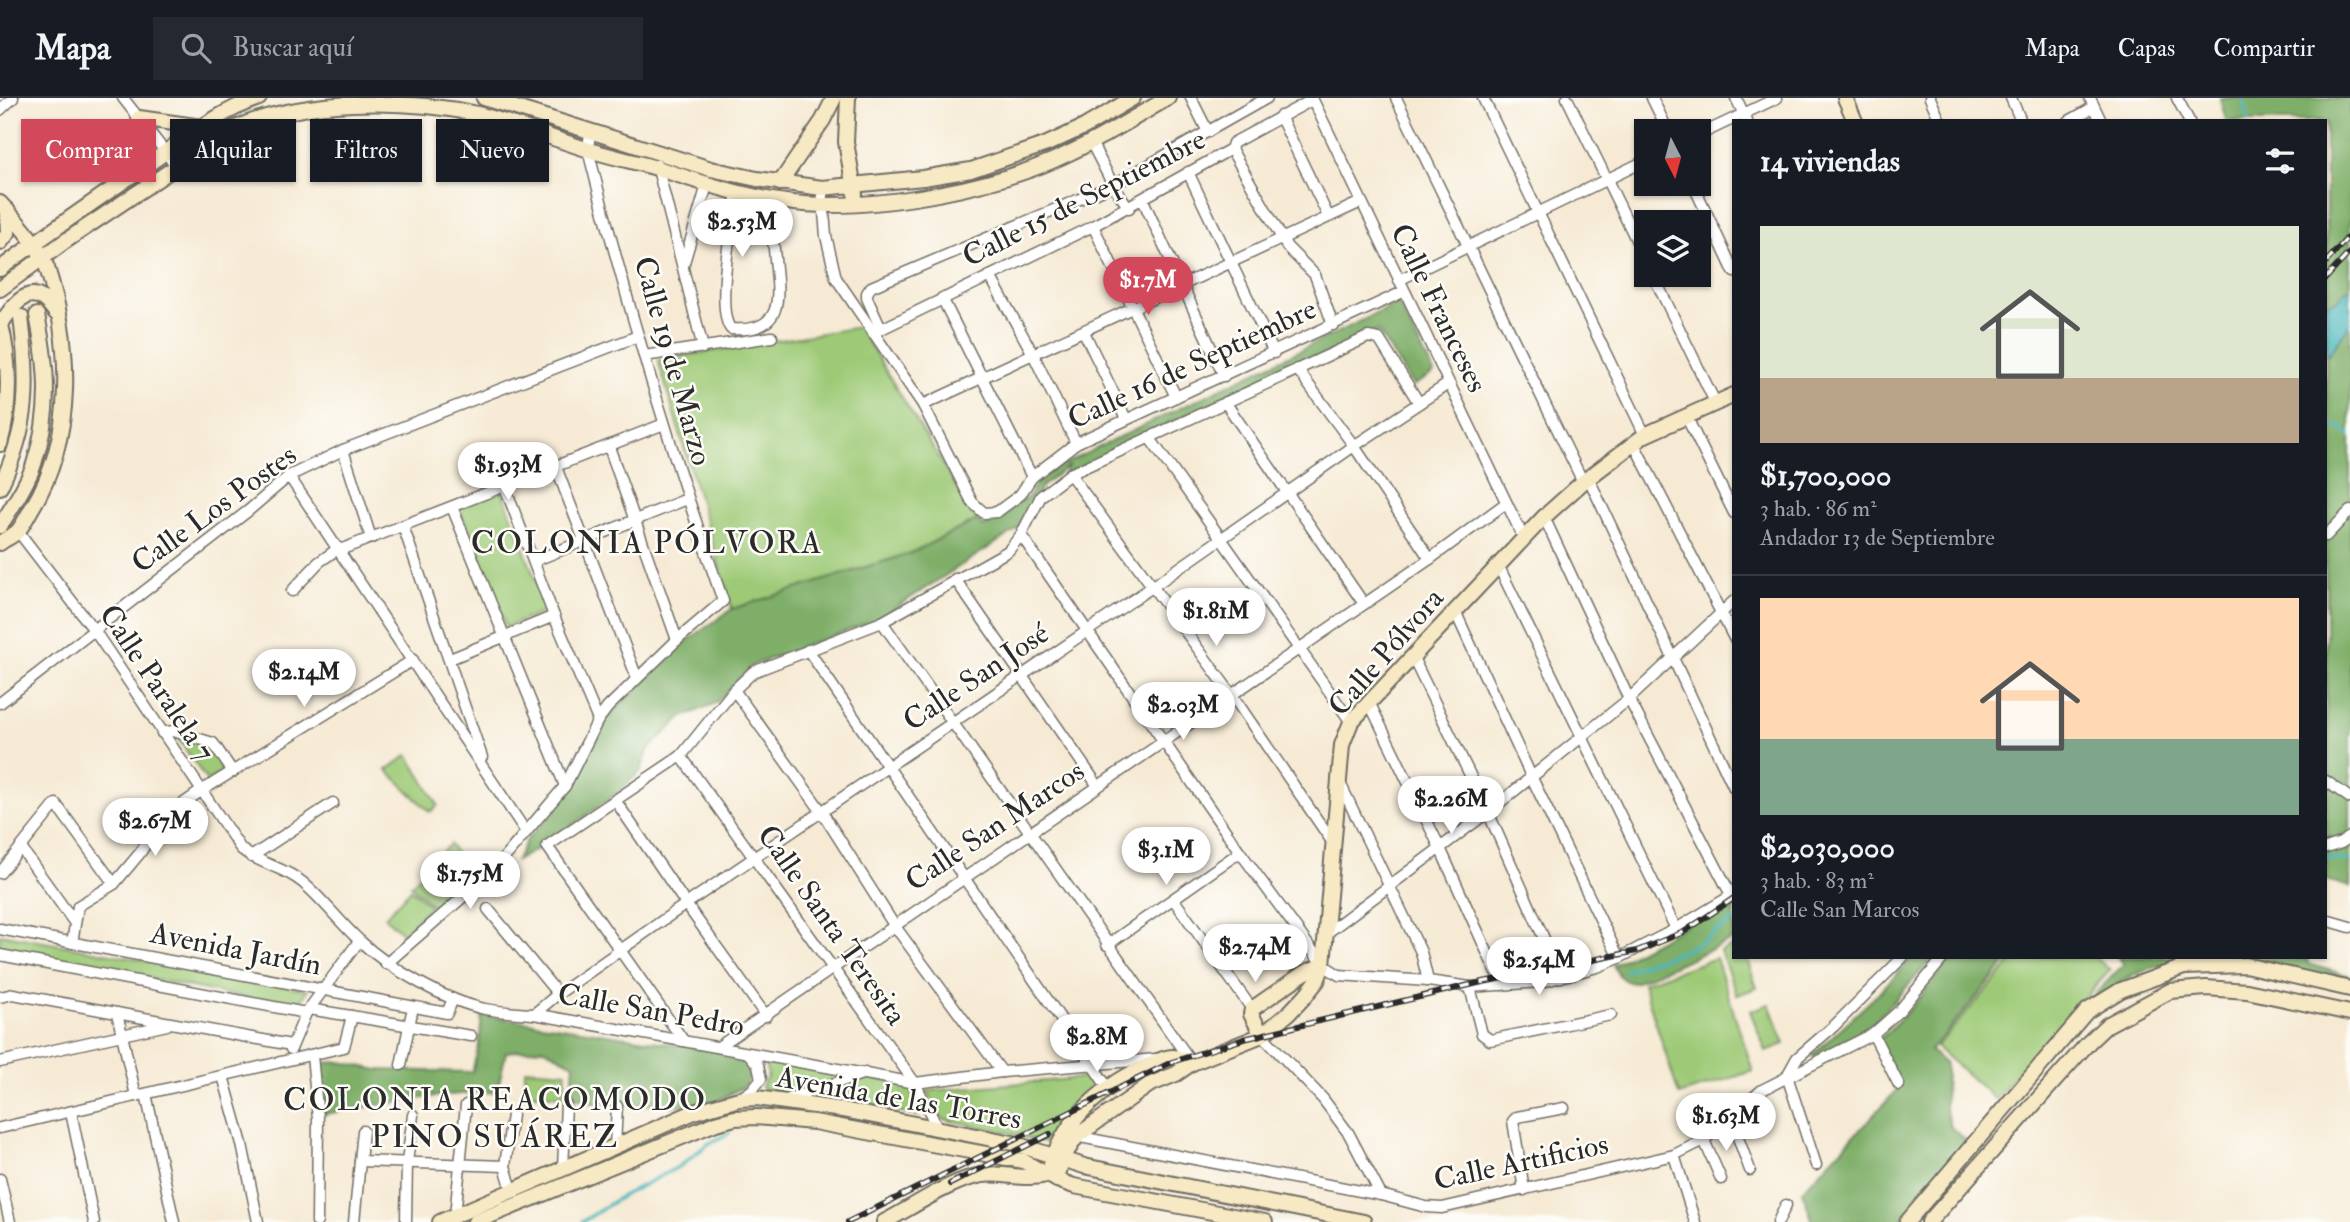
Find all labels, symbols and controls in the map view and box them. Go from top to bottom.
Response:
search box [153,17,643,80]
text: Mapa [35,28,111,69]
icon: search [177,29,215,67]
text: Buscar aquí [233,32,353,64]
text: Mapa [2025,33,2080,64]
text: Capas [2118,33,2175,64]
text: Compartir [2213,33,2315,64]
chip: Comprar [21,119,156,182]
chip: Alquilar [170,119,296,182]
chip: Filtros [310,119,422,182]
chip: Nuevo [436,119,549,182]
north arrow [1634,119,1712,196]
map controls [1634,119,1711,287]
street label: Calle 15 de Septiembre [956,121,1212,275]
icon: filters [2261,142,2299,180]
text: 14 viviendas [1760,143,1900,180]
pin: $2.53M [685,200,799,259]
text: $2.53M [707,207,777,236]
button: layers [1634,210,1711,287]
street label: Calle Franceses [1382,218,1496,398]
street label: Calle 19 de Marzo [626,252,720,470]
pin: $1.7M [1099,258,1197,317]
text: $1.7M [1119,265,1177,294]
icon: home [1967,271,2093,397]
street label: Calle 16 de Septiembre [1062,290,1322,438]
street label: Calle Los Postes [124,437,304,581]
pin: $1.93M [451,442,565,502]
text: $1.93M [474,450,542,479]
text: $1,700,000 [1760,457,1891,494]
text: 3 hab. · 86 m² [1760,494,1877,523]
district label: COLONIA PÓLVORA [471,523,823,563]
text: Andador 13 de Septiembre [1760,523,1995,552]
street label: Calle Pólvora [1320,580,1452,724]
pin: $1.81M [1159,588,1273,648]
text: $1.81M [1183,596,1249,625]
street label: Calle Paralela 7 [91,598,223,769]
street label: Calle San José [896,614,1056,739]
icon: home [1967,643,2093,769]
pin: $2.14M [247,650,361,709]
text: $2.14M [268,657,340,686]
pin: $2.03M [1126,682,1240,742]
text: $2.03M [1147,690,1219,719]
street label: Calle San Marcos [898,752,1092,900]
pin: $2.26M [1394,776,1508,836]
text: $2.26M [1414,784,1488,813]
pin: $2.67M [98,798,212,858]
text: $2.67M [118,806,192,835]
street label: Calle Santa Teresita [749,818,915,1033]
pin: $3.1M [1117,828,1215,887]
text: $2,030,000 [1760,829,1895,866]
text: $3.1M [1138,835,1194,864]
pin: $1.75M [413,852,527,911]
text: $1.75M [436,859,504,888]
text: 3 hab. · 83 m² [1760,866,1874,895]
text: Calle San Marcos [1760,895,1920,924]
street label: Avenida Jardín [146,914,325,984]
pin: $2.74M [1198,924,1312,984]
text: $2.74M [1219,932,1291,961]
pin: $2.54M [1482,937,1596,997]
text: $2.54M [1503,945,1575,974]
street label: Calle San Pedro [555,975,747,1045]
pin: $2.8M [1048,1014,1146,1074]
text: $2.8M [1066,1022,1128,1051]
street label: Avenida de las Torres [772,1058,1025,1138]
district label: COLONIA REACOMODO PINO SUÁREZ [283,1080,707,1157]
pin: $1.63M [1669,1094,1783,1153]
text: $1.63M [1692,1101,1760,1130]
street label: Calle Artificios [1430,1125,1612,1199]

